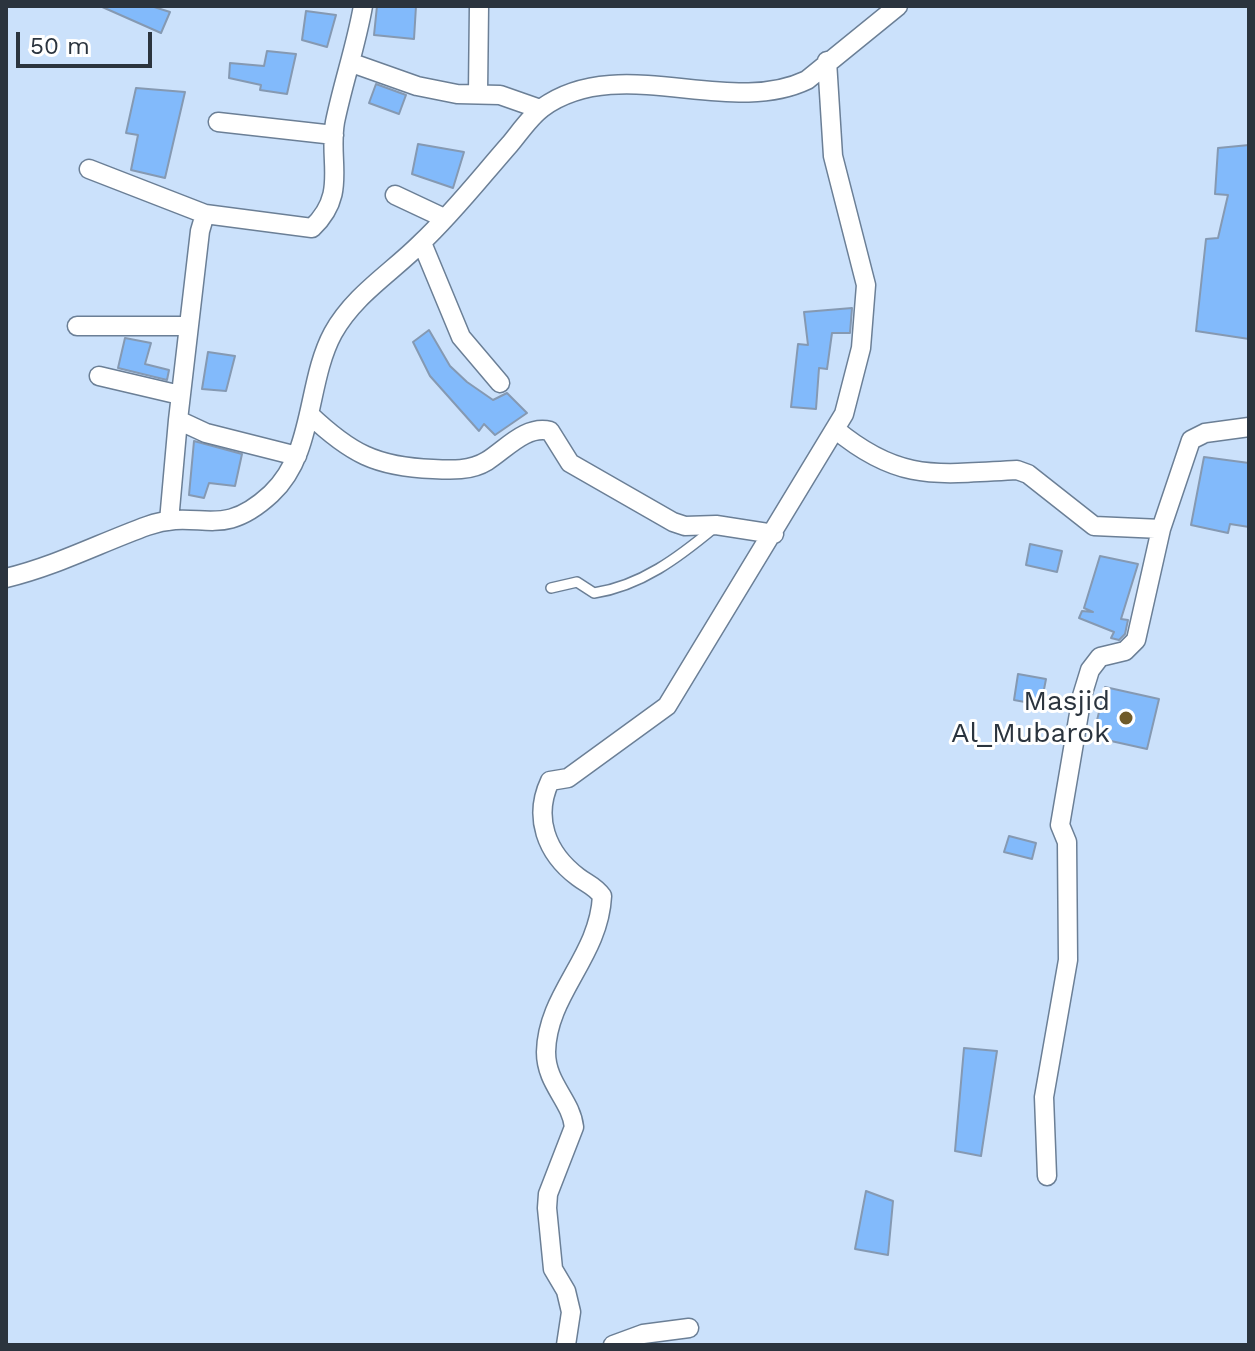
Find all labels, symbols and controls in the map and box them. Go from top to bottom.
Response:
scale bar [20,16,156,66]
text: 50 m [30,32,90,60]
place label: Masjid Al_Mubarok [951,685,1110,751]
marker: Masjid Al_Mubarok [1117,709,1135,727]

